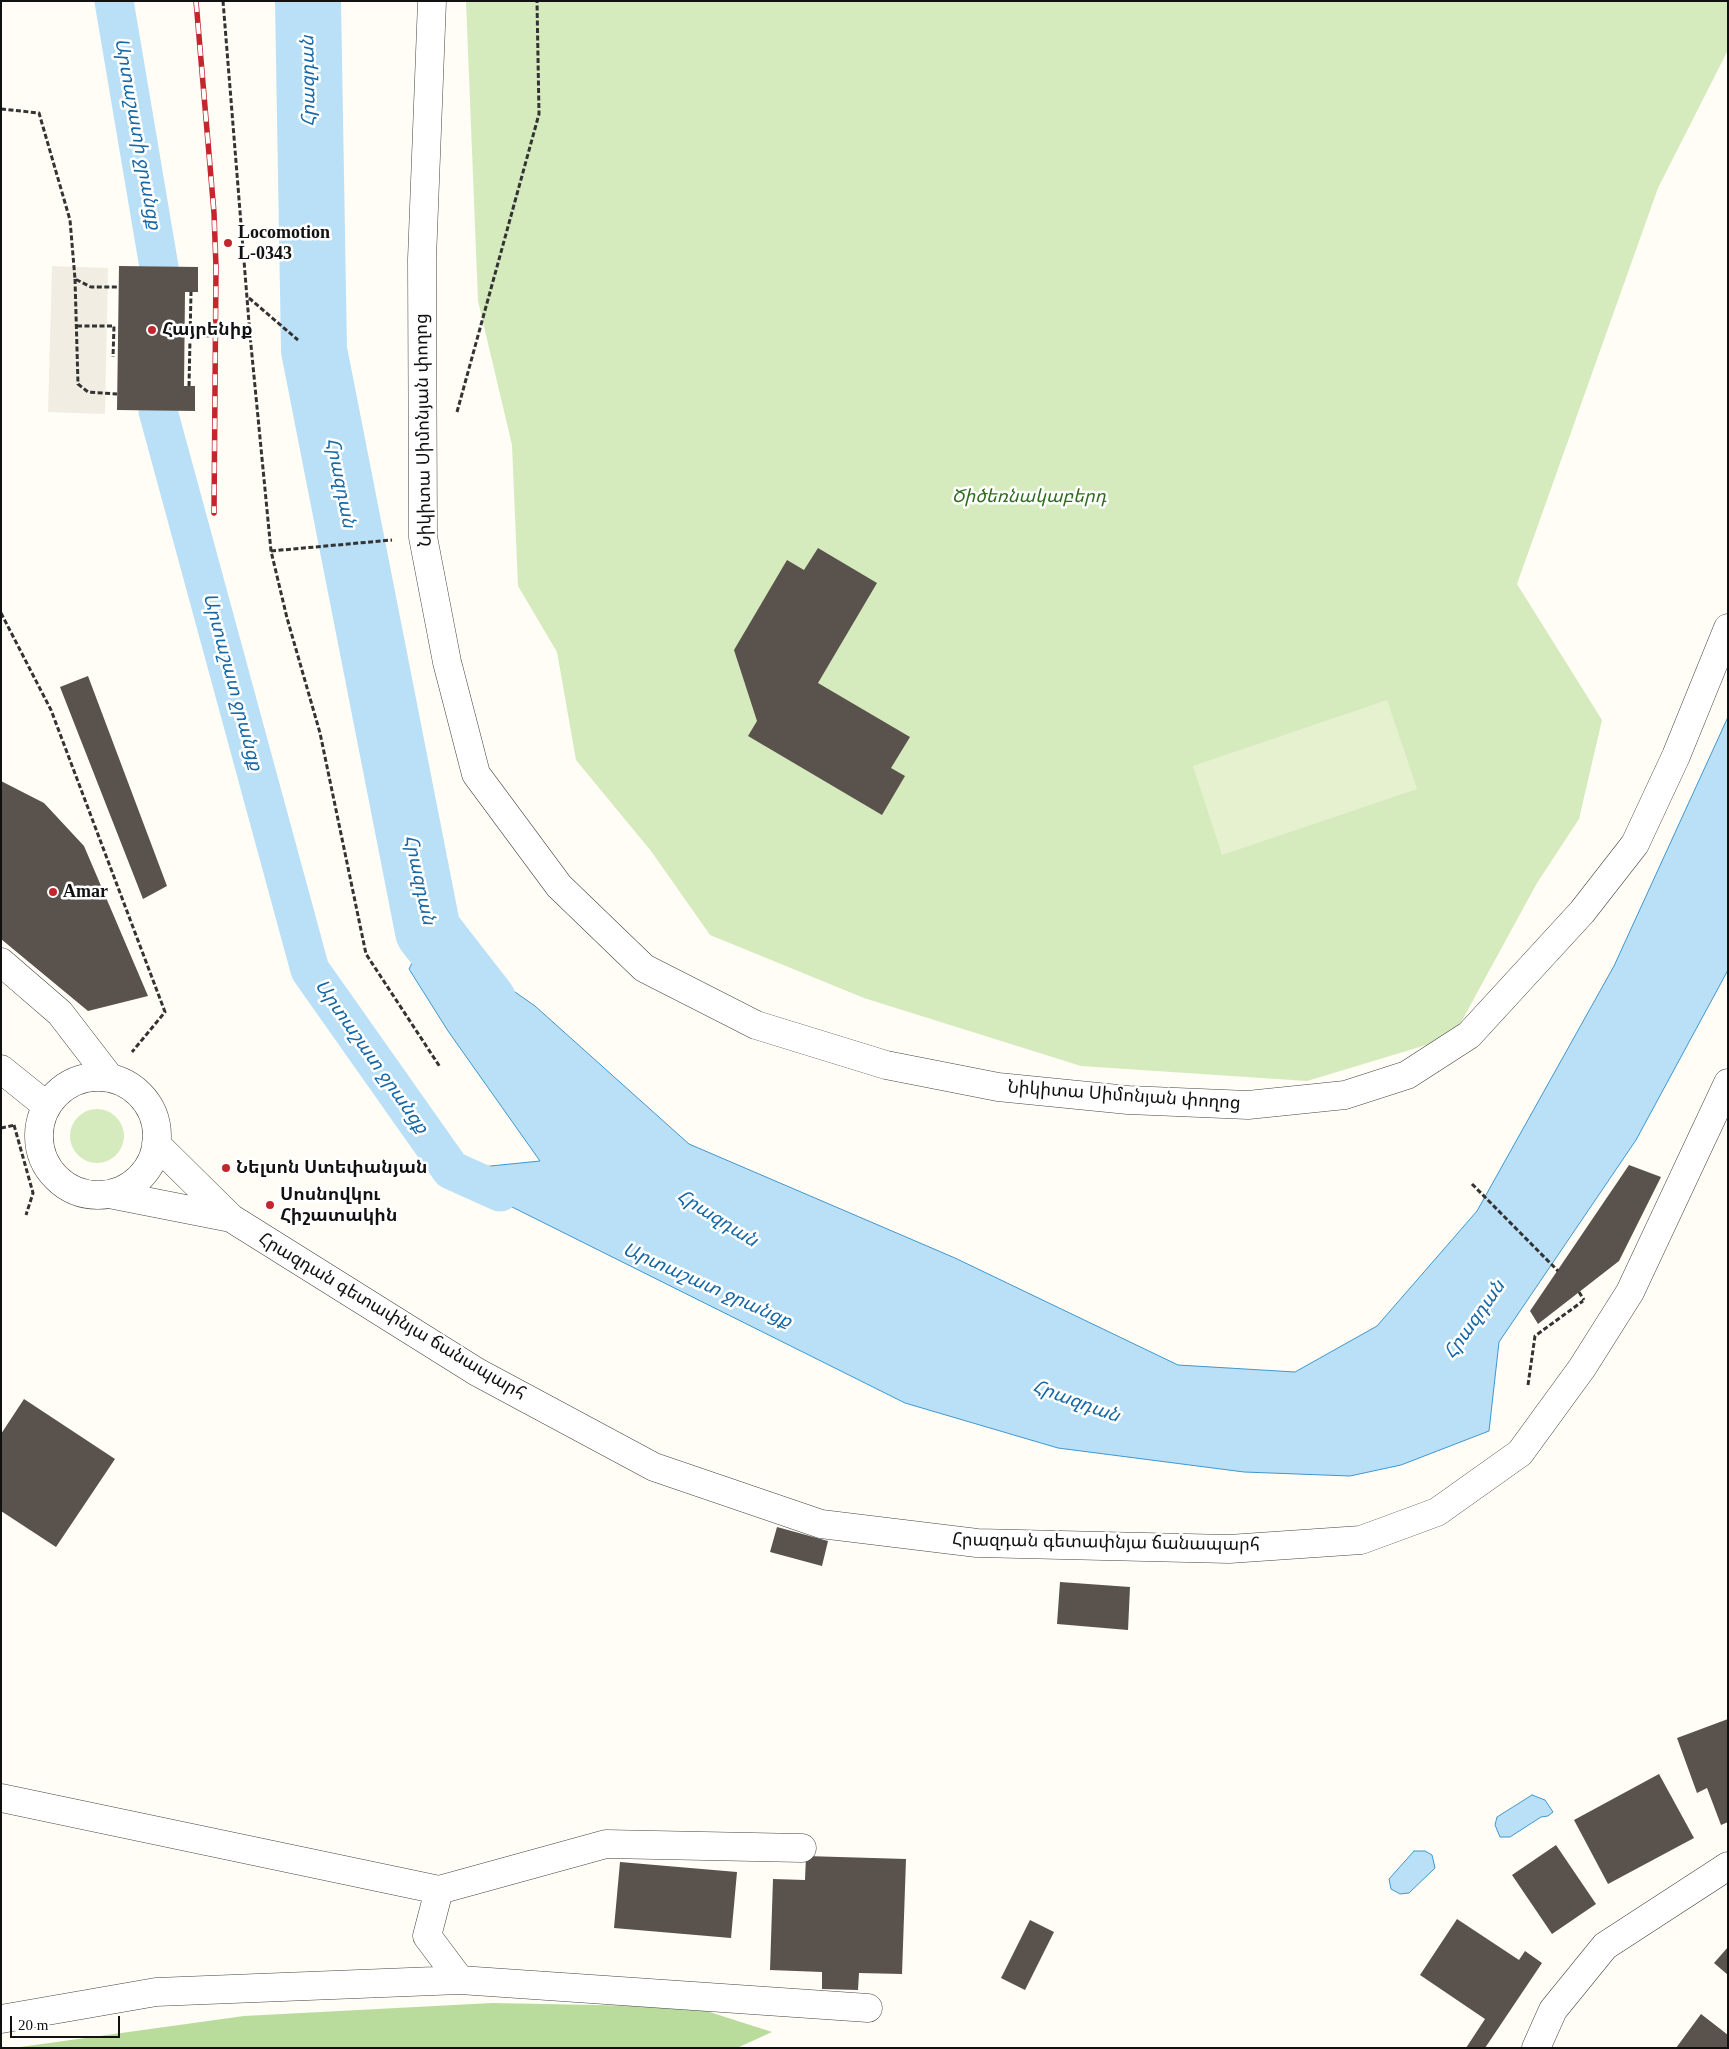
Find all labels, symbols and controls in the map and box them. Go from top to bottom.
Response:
water label: Հրազդան [297,35,321,127]
water label: Արտաշատի ջրանցք [109,36,165,232]
place label: Locomotion L-0343 [238,222,330,264]
marker: Locomotion L-0343 [222,237,234,249]
street label: Նիկիտա Սիմոնյան փողոց [411,313,437,547]
place label: Հայրենիք [162,319,253,341]
marker: Հայրենիք [146,324,158,336]
water label: Հրազդան [320,436,360,530]
park label: Ծիծեռնակաբերդ [952,486,1106,508]
water label: Արտաշատ ջրանցք [197,591,267,773]
water label: Հրազդան [398,833,440,927]
place label: Amar [63,881,108,903]
marker: Amar [47,886,59,898]
water label: Արտաշատ ջրանցք [309,976,433,1138]
street label: Նիկիտա Սիմոնյան փողոց [1007,1077,1241,1115]
place label: Նելսոն Ստեփանյան [236,1157,427,1179]
marker: Նելսոն Ստեփանյան [220,1162,232,1174]
place label: Սոսնովկու Հիշատակին [280,1184,397,1226]
water label: Հրազդան [672,1185,762,1253]
marker: Սոսնովկու Հիշատակին [264,1199,276,1211]
street label: Հրազդան գետափնյա ճանապարհ [254,1228,530,1406]
water label: Արտաշատ ջրանցք [619,1238,795,1334]
water label: Հրազդան [1440,1276,1510,1364]
water label: Հրազդան [1029,1376,1123,1428]
street label: Հրազդան գետափնյա ճանապարհ [952,1530,1260,1556]
scale bar [12,2006,122,2038]
text: 20 m [18,2017,48,2033]

